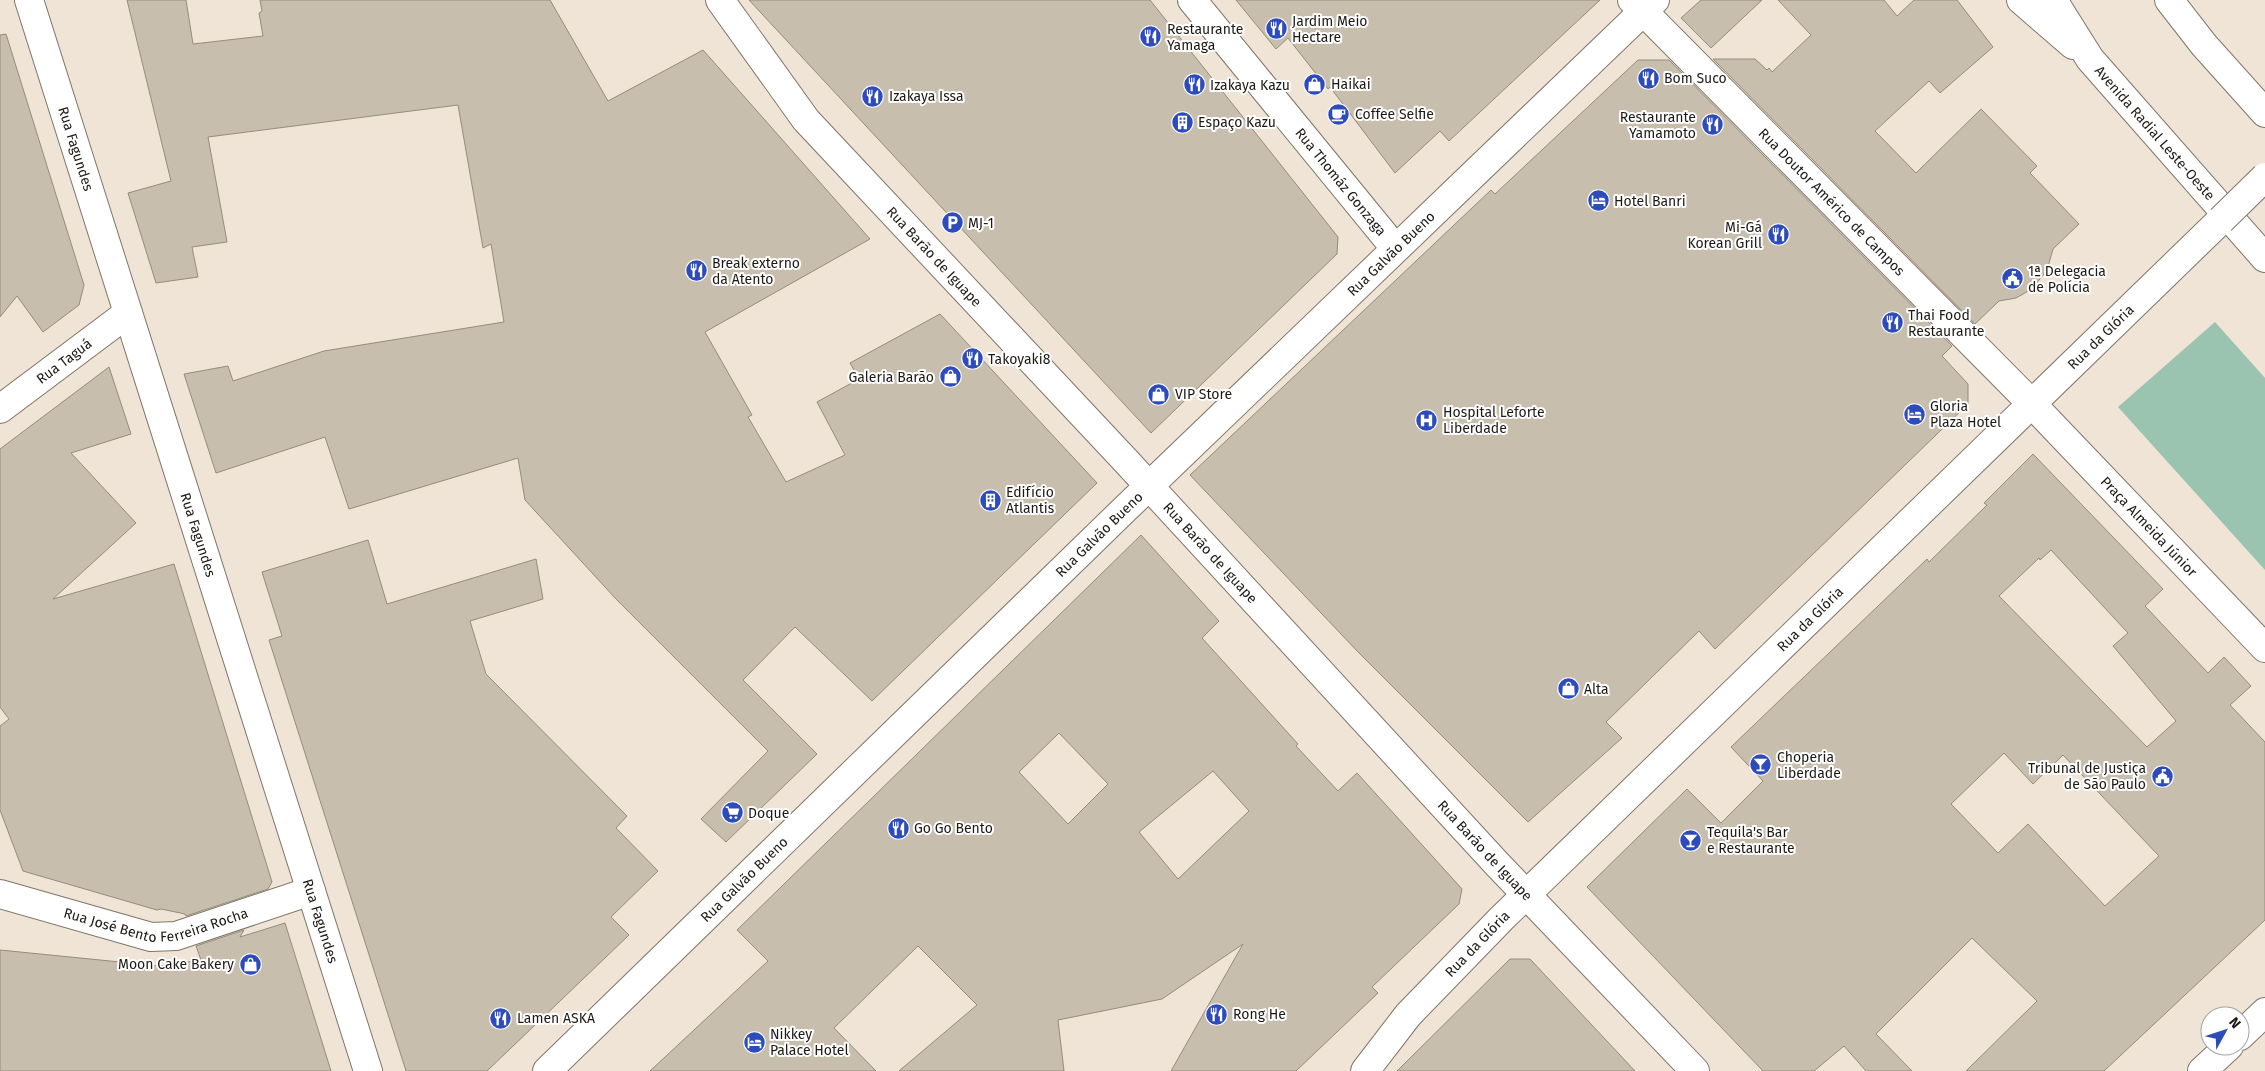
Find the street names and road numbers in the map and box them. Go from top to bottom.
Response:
street label: Avenida Radial Leste-Oeste [2091,62,2218,204]
street label: Rua Fagundes [54,105,97,194]
street label: Rua Thomáz Gonzaga [1291,125,1390,240]
street label: Rua Doutor Américo de Campos [1755,125,1909,280]
street label: Rua Barão de Iguape [883,203,985,311]
street label: Rua Galvão Bueno [1344,208,1439,300]
street label: Rua da Glória [2064,301,2138,373]
street label: Rua Taguá [33,335,95,388]
street label: Praça Almeida Júnior [2097,473,2201,581]
street label: Rua Galvão Bueno [1052,488,1147,581]
street label: Rua Fagundes [176,491,219,580]
street label: Rua Barão de Iguape [1159,499,1261,607]
street label: Rua da Glória [1774,583,1847,655]
street label: Rua Barão de Iguape [1434,797,1536,905]
street label: Rua Galvão Bueno [697,833,792,926]
street label: Rua Fagundes [299,877,341,966]
street label: Rua José Bento Ferreira Rocha [61,902,251,918]
street label: Rua da Glória [1442,907,1513,981]

